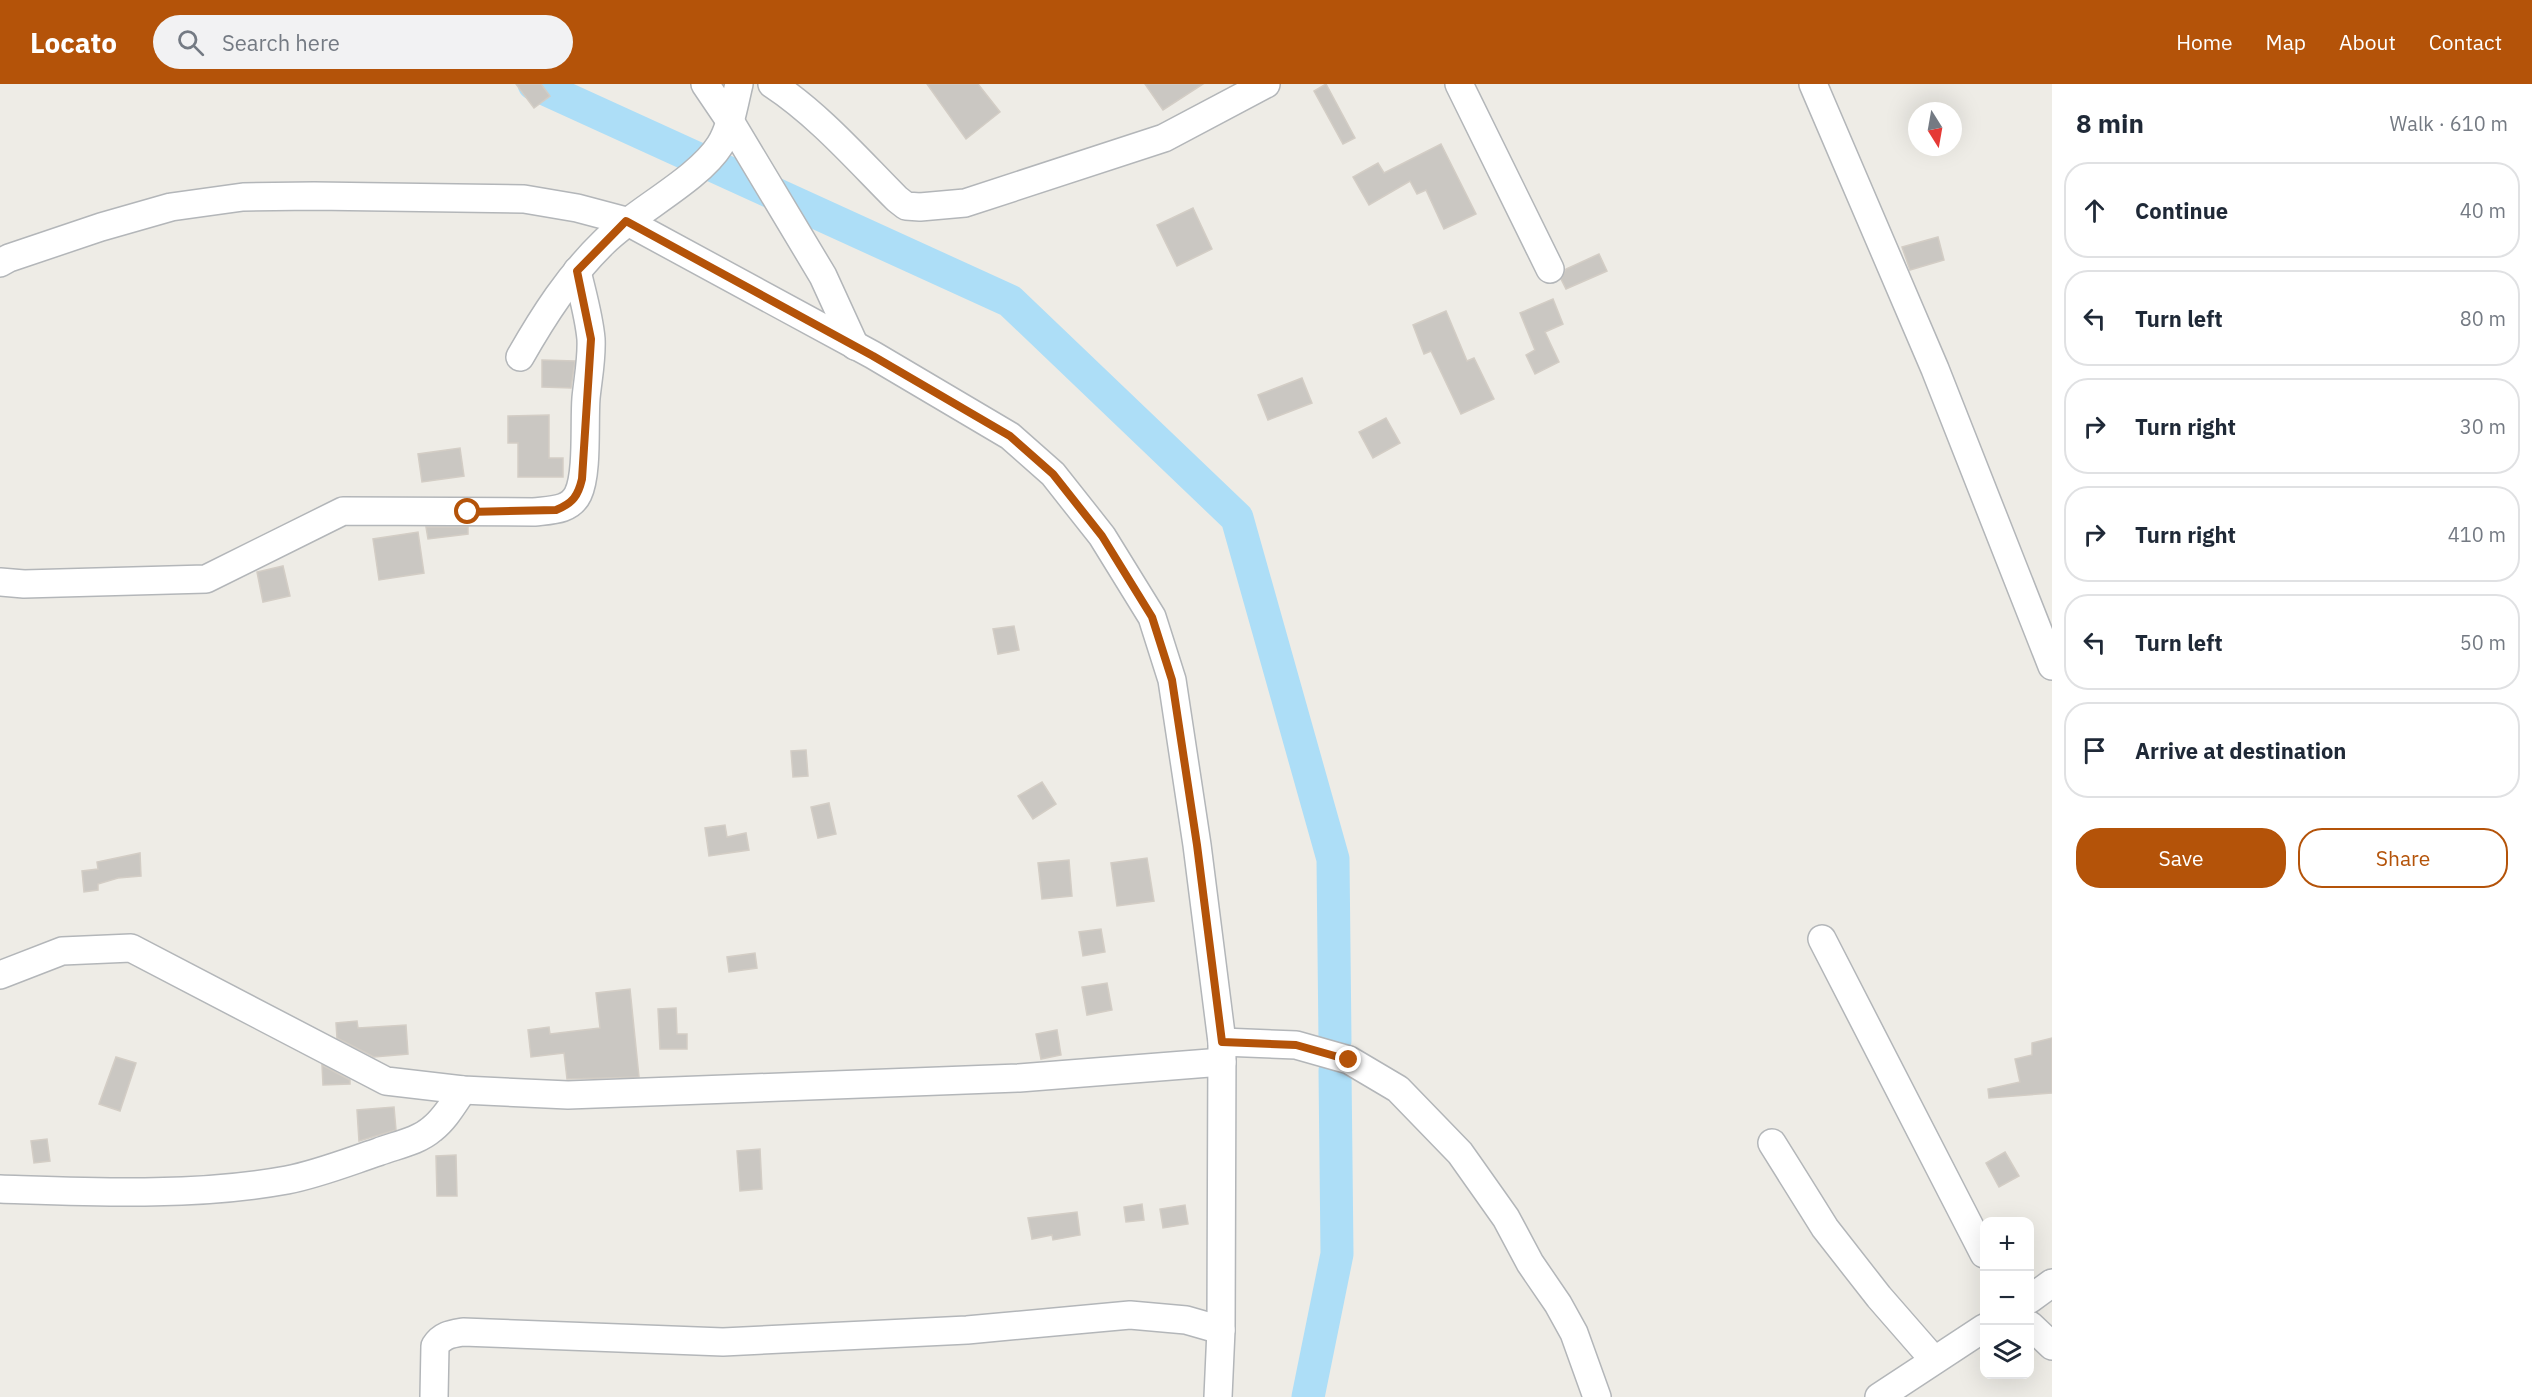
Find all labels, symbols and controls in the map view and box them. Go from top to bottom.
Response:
search box [153,15,573,69]
text: Locato [30,24,117,61]
icon: search [174,26,207,59]
text: Search here [222,28,340,57]
text: Home [2176,28,2233,56]
text: Map [2266,28,2306,56]
text: About [2339,28,2396,56]
text: Contact [2429,28,2502,56]
north arrow [1908,102,1962,156]
text: 8 min [2076,106,2144,140]
text: Walk · 610 m [2390,110,2508,137]
icon: ahead [2078,194,2111,227]
text: Continue [2135,196,2228,225]
text: 40 m [2460,197,2506,224]
icon: left [2078,302,2111,335]
text: Turn left [2135,304,2223,333]
text: 80 m [2460,305,2506,332]
icon: right [2078,410,2111,443]
text: Turn right [2135,412,2236,441]
text: 30 m [2460,413,2506,440]
route start [454,498,480,524]
icon: right [2078,518,2111,551]
text: Turn right [2135,520,2236,549]
text: 410 m [2448,521,2506,548]
icon: left [2078,626,2111,659]
text: Turn left [2135,628,2223,657]
text: 50 m [2460,629,2506,656]
icon: arrive [2078,734,2111,767]
text: Arrive at destination [2135,736,2346,765]
button: Save [2076,828,2286,888]
button: Share [2298,828,2508,888]
route end [1335,1046,1361,1072]
map controls [1980,1217,2034,1379]
button: + [1980,1217,2034,1271]
button: − [1980,1271,2034,1325]
button: layers [1980,1325,2034,1379]

